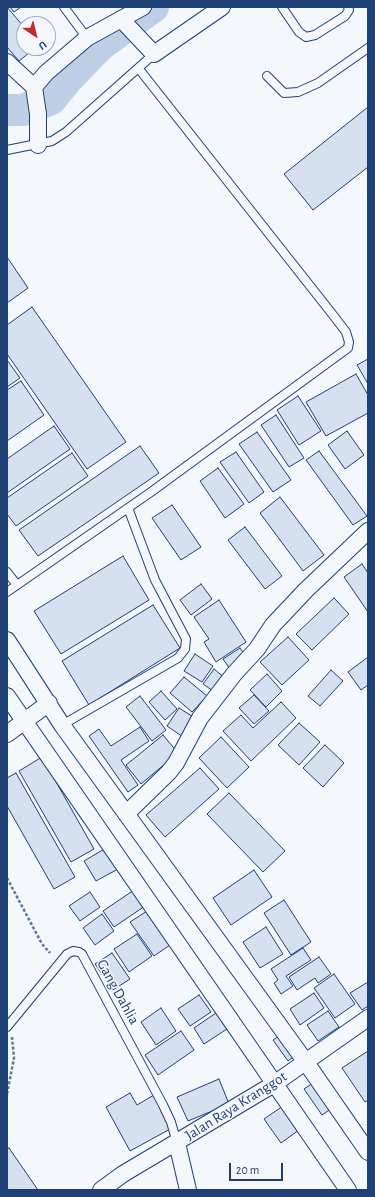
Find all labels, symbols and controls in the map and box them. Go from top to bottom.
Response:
north arrow [16,16,56,56]
text: U [37,39,49,52]
street label: Gang Dahlia [93,956,143,1028]
street label: Jalan Raya Kranggot [182,1068,290,1144]
scale bar [231,1155,285,1181]
text: 20 m [236,1164,259,1176]

